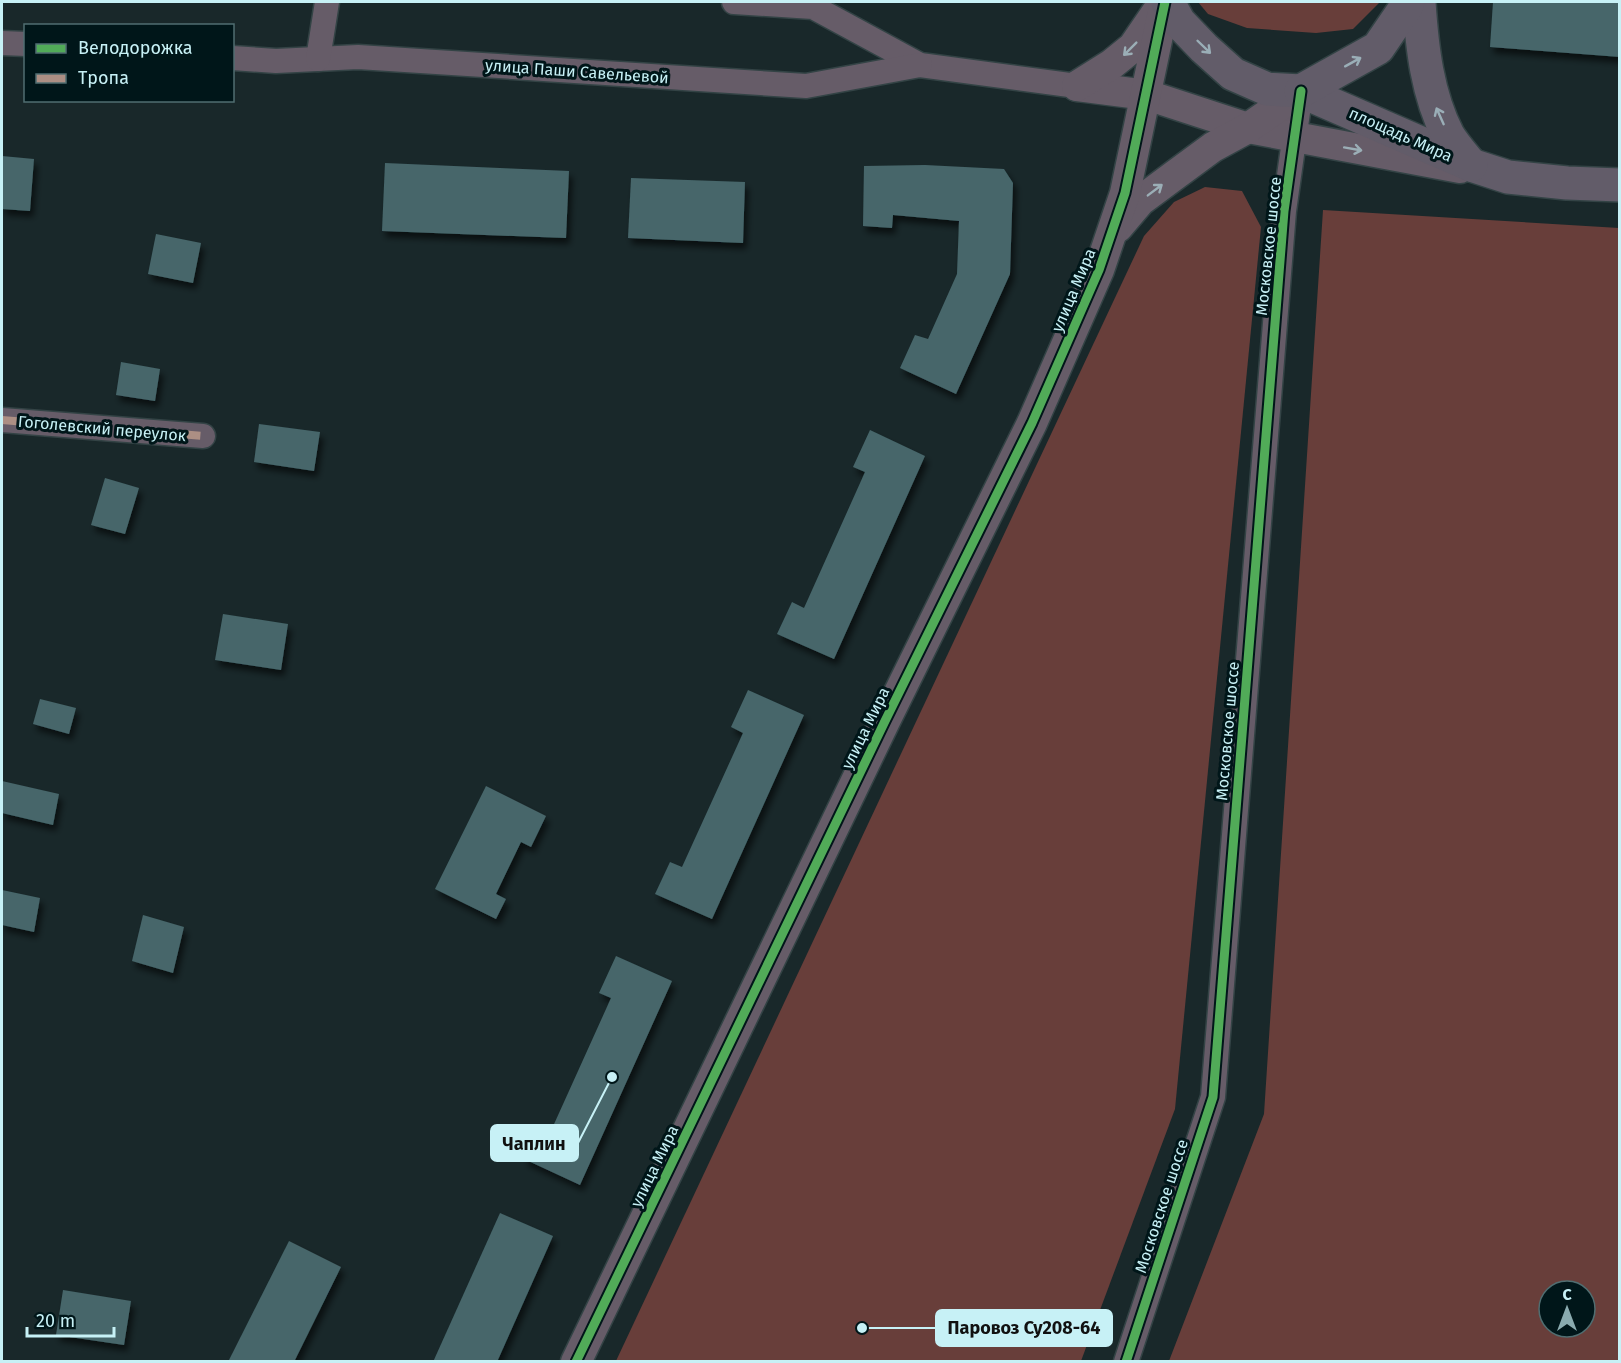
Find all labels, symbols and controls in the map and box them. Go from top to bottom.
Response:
legend [24,24,234,102]
text: Велодорожка [78,37,193,59]
one-way arrow [1196,40,1211,54]
one-way arrow [1122,41,1137,56]
street label: улица Паши Савельевой [485,56,669,87]
one-way arrow [1344,56,1361,68]
text: Тропа [78,67,129,89]
street label: площадь Мира [1346,103,1455,166]
one-way arrow [1434,107,1445,125]
one-way arrow [1343,143,1362,154]
street label: Московское шоссе [1252,176,1285,316]
one-way arrow [1146,183,1162,196]
street label: улица Мира [1047,246,1100,335]
street label: Гоголевский переулок [17,412,187,445]
street label: Московское шоссе [1212,661,1243,801]
street label: улица Мира [837,684,893,772]
street label: улица Мира [626,1122,682,1210]
callout: Чаплин [491,1125,578,1161]
text: Чаплин [503,1133,565,1155]
street label: Московское шоссе [1131,1137,1192,1275]
north arrow [1537,1279,1597,1339]
text: С [1562,1285,1572,1304]
scale bar [27,1300,114,1338]
text: 20 m [36,1310,75,1332]
callout: Паровоз Су208-64 [936,1310,1112,1346]
text: Паровоз Су208-64 [948,1317,1100,1339]

